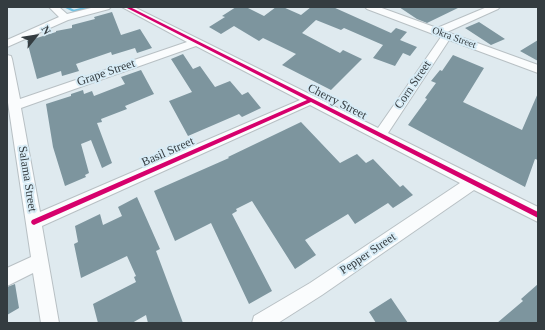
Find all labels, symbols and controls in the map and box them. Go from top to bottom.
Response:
north arrow [16,16,56,56]
text: N [39,24,54,36]
street label: Okra Street [430,25,478,51]
street label: Grape Street [75,56,137,90]
street label: Corn Street [392,58,434,112]
street label: Cherry Street [305,81,369,123]
street label: Basil Street [140,134,196,170]
street label: Salama Street [15,145,39,213]
street label: Pepper Street [337,230,399,278]

